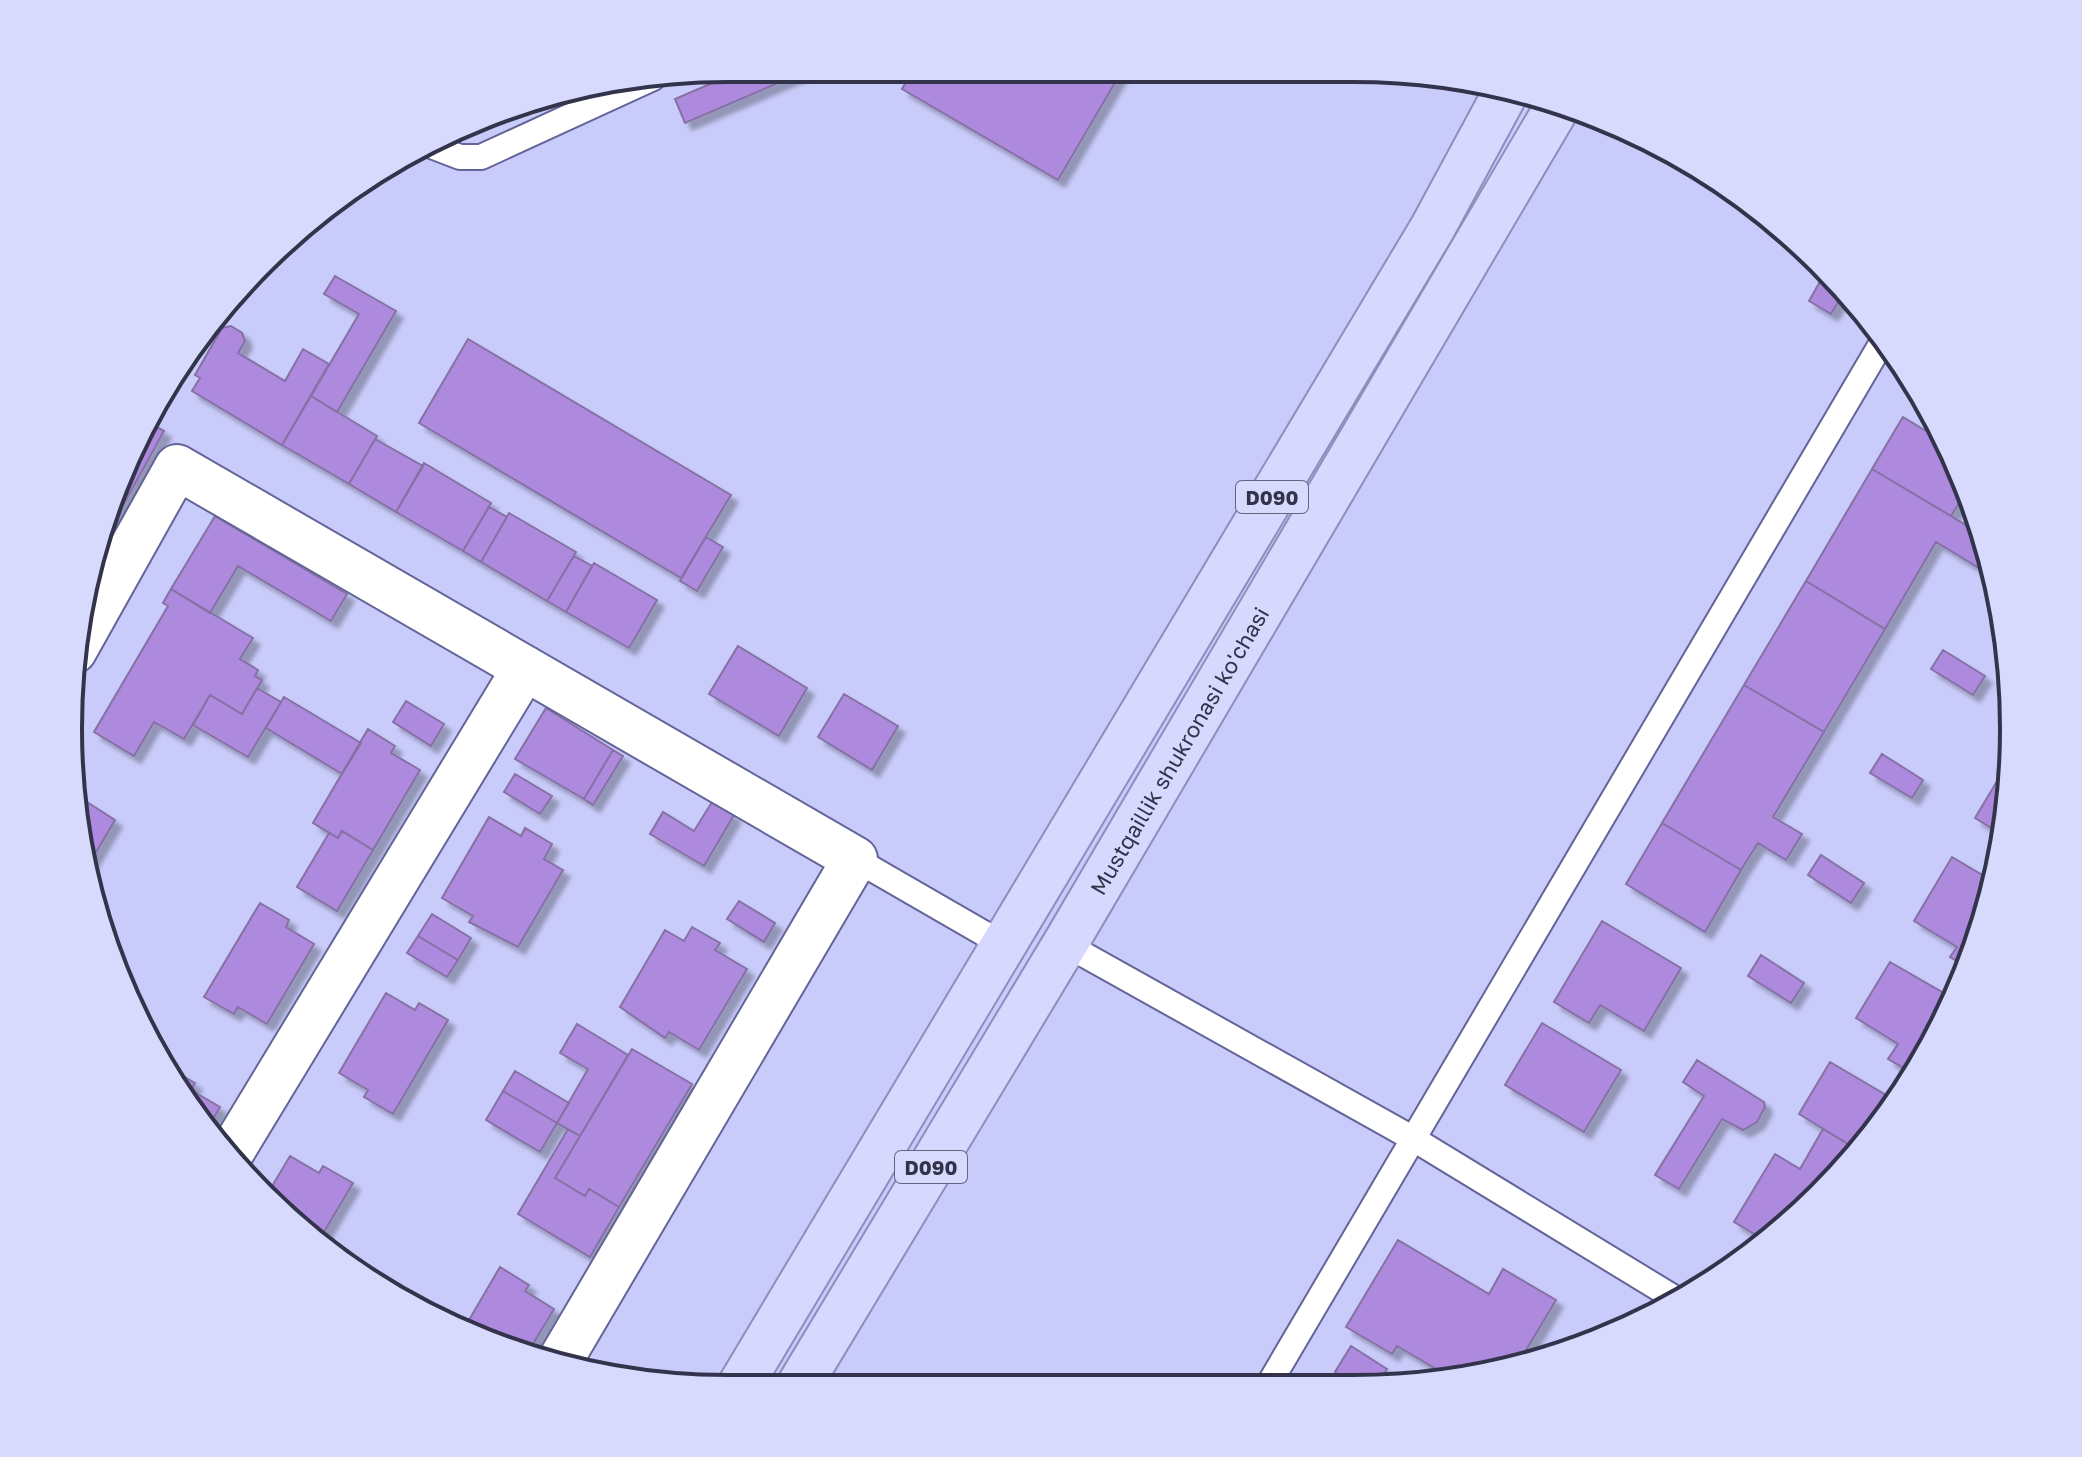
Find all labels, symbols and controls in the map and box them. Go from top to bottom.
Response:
road number: D090 [1236,481,1308,513]
street label: Mustqaillik shukronasi ko'chasi [1084,602,1274,899]
road number: D090 [895,1151,967,1183]

